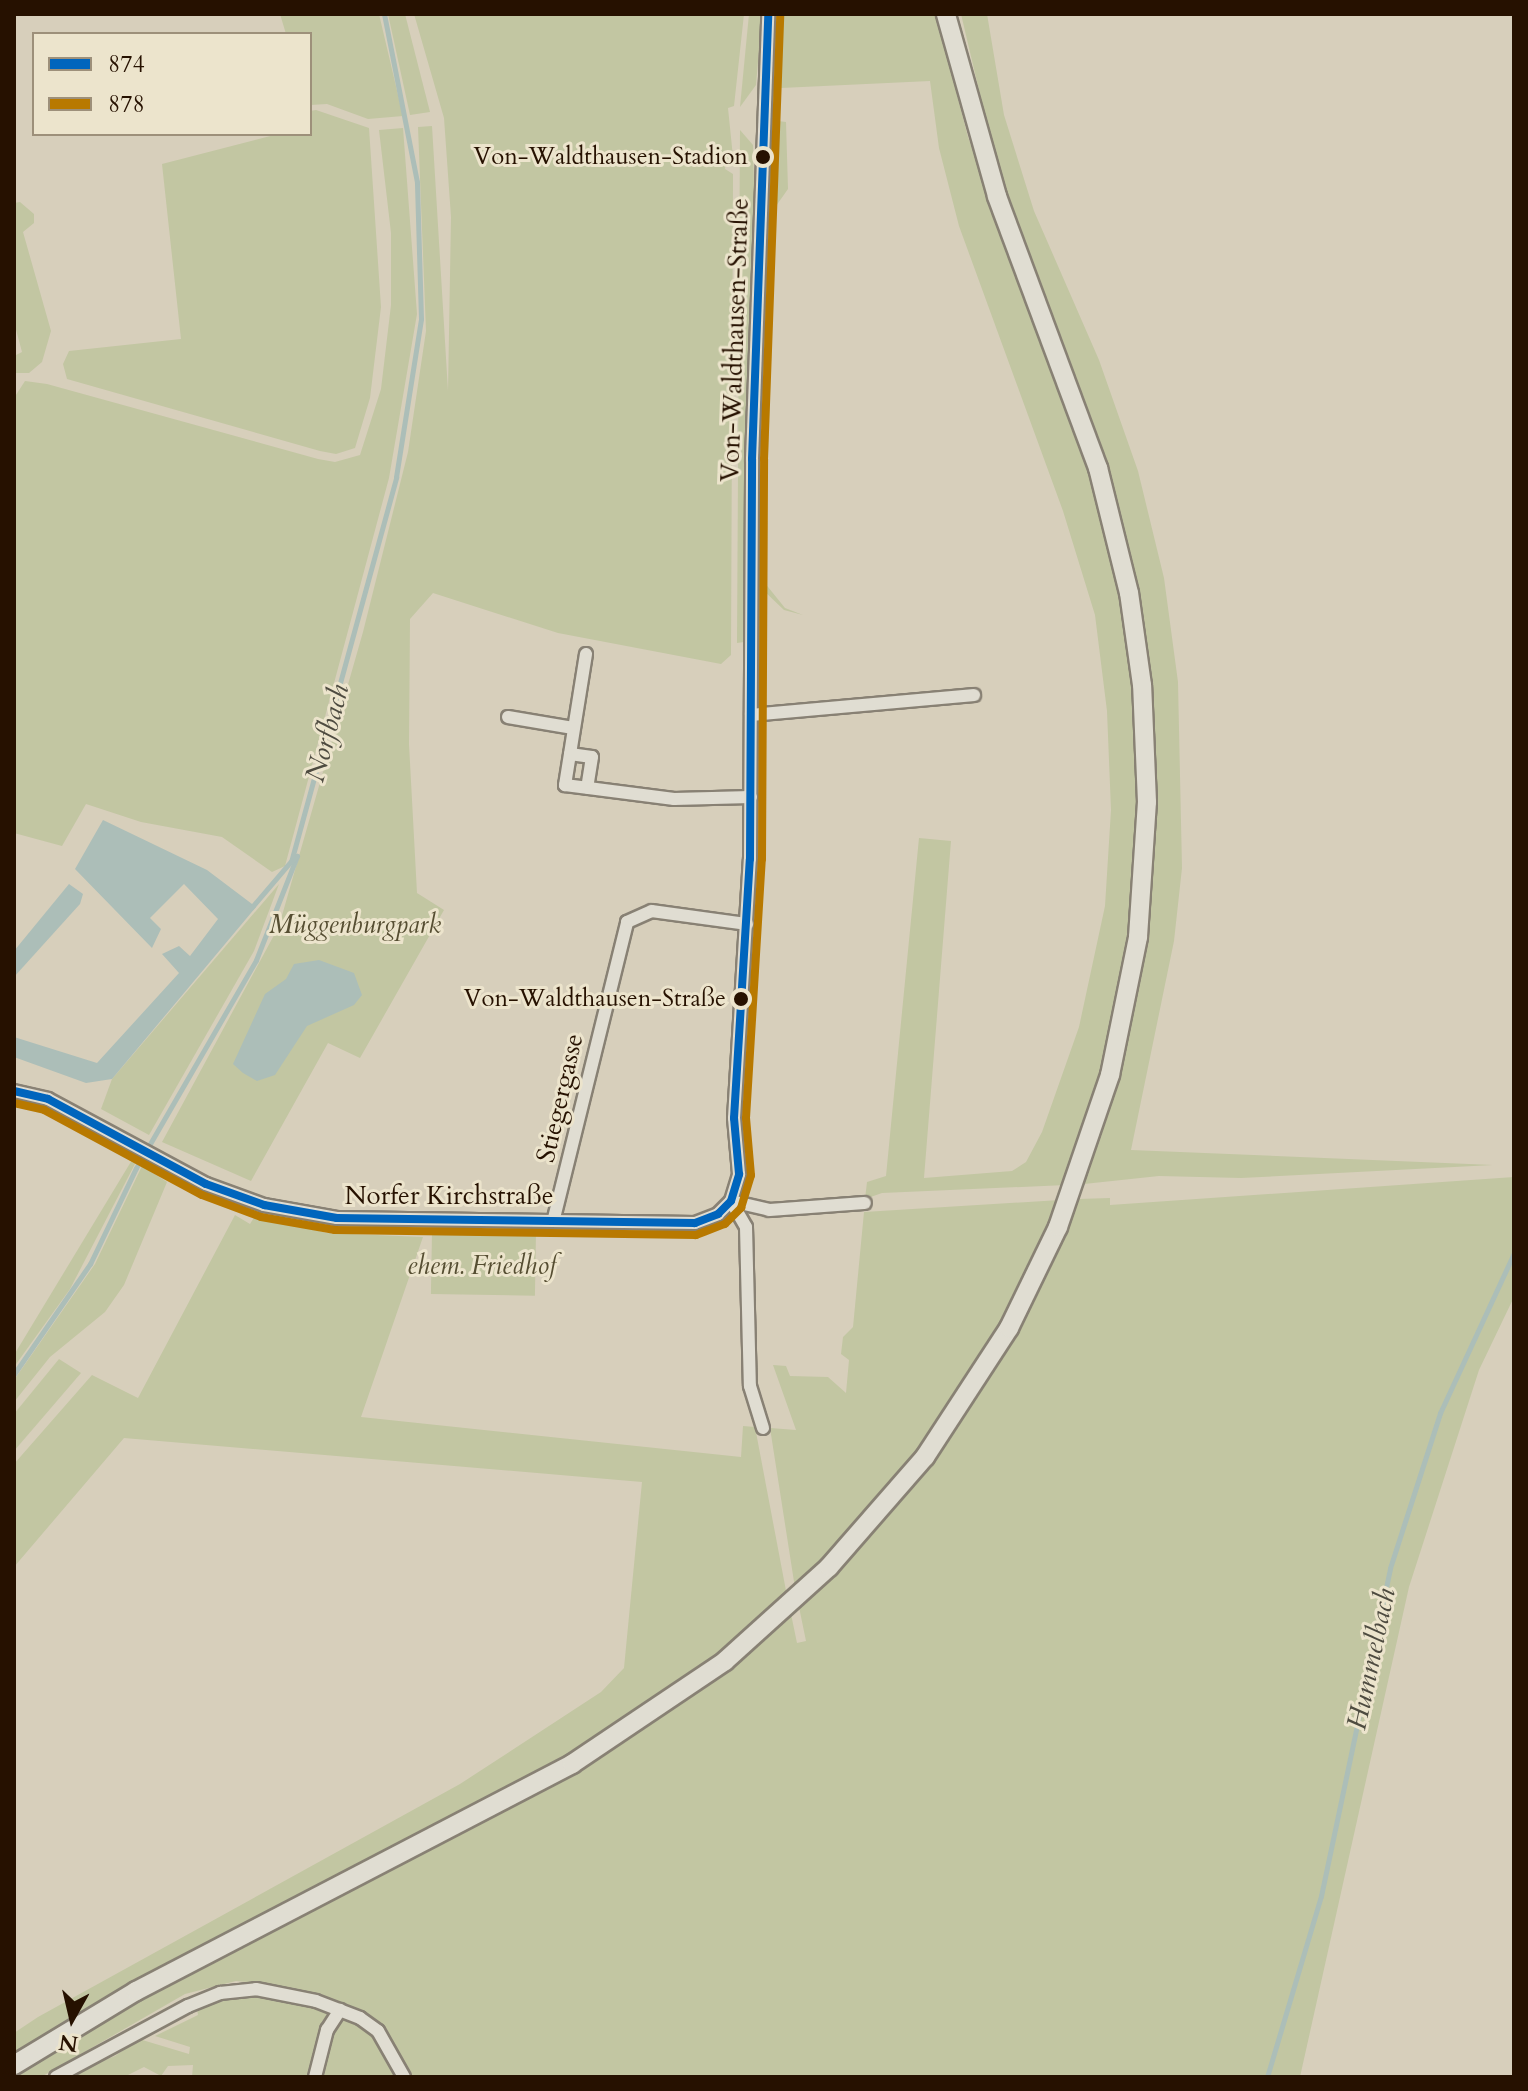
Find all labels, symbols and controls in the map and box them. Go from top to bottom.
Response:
legend [32,32,312,136]
text: 874 [108,48,145,81]
text: 878 [108,88,145,121]
place label: Von-Waldthausen-Stadion [474,143,748,171]
marker: Von-Waldthausen-Stadion [755,149,771,165]
street label: Von-Waldthausen-Straße [714,198,756,482]
water label: Norfbach [298,680,356,786]
park label: Müggenburgpark [269,909,441,941]
place label: Von-Waldthausen-Straße [464,985,726,1013]
marker: Von-Waldthausen-Straße [733,991,749,1007]
street label: Stiegergasse [530,1031,590,1165]
street label: Norfer Kirchstraße [344,1180,554,1212]
park label: ehem. Friedhof [407,1250,557,1282]
water label: Hummelbach [1340,1585,1402,1733]
north arrow [32,1979,112,2059]
text: N [57,2027,80,2059]

